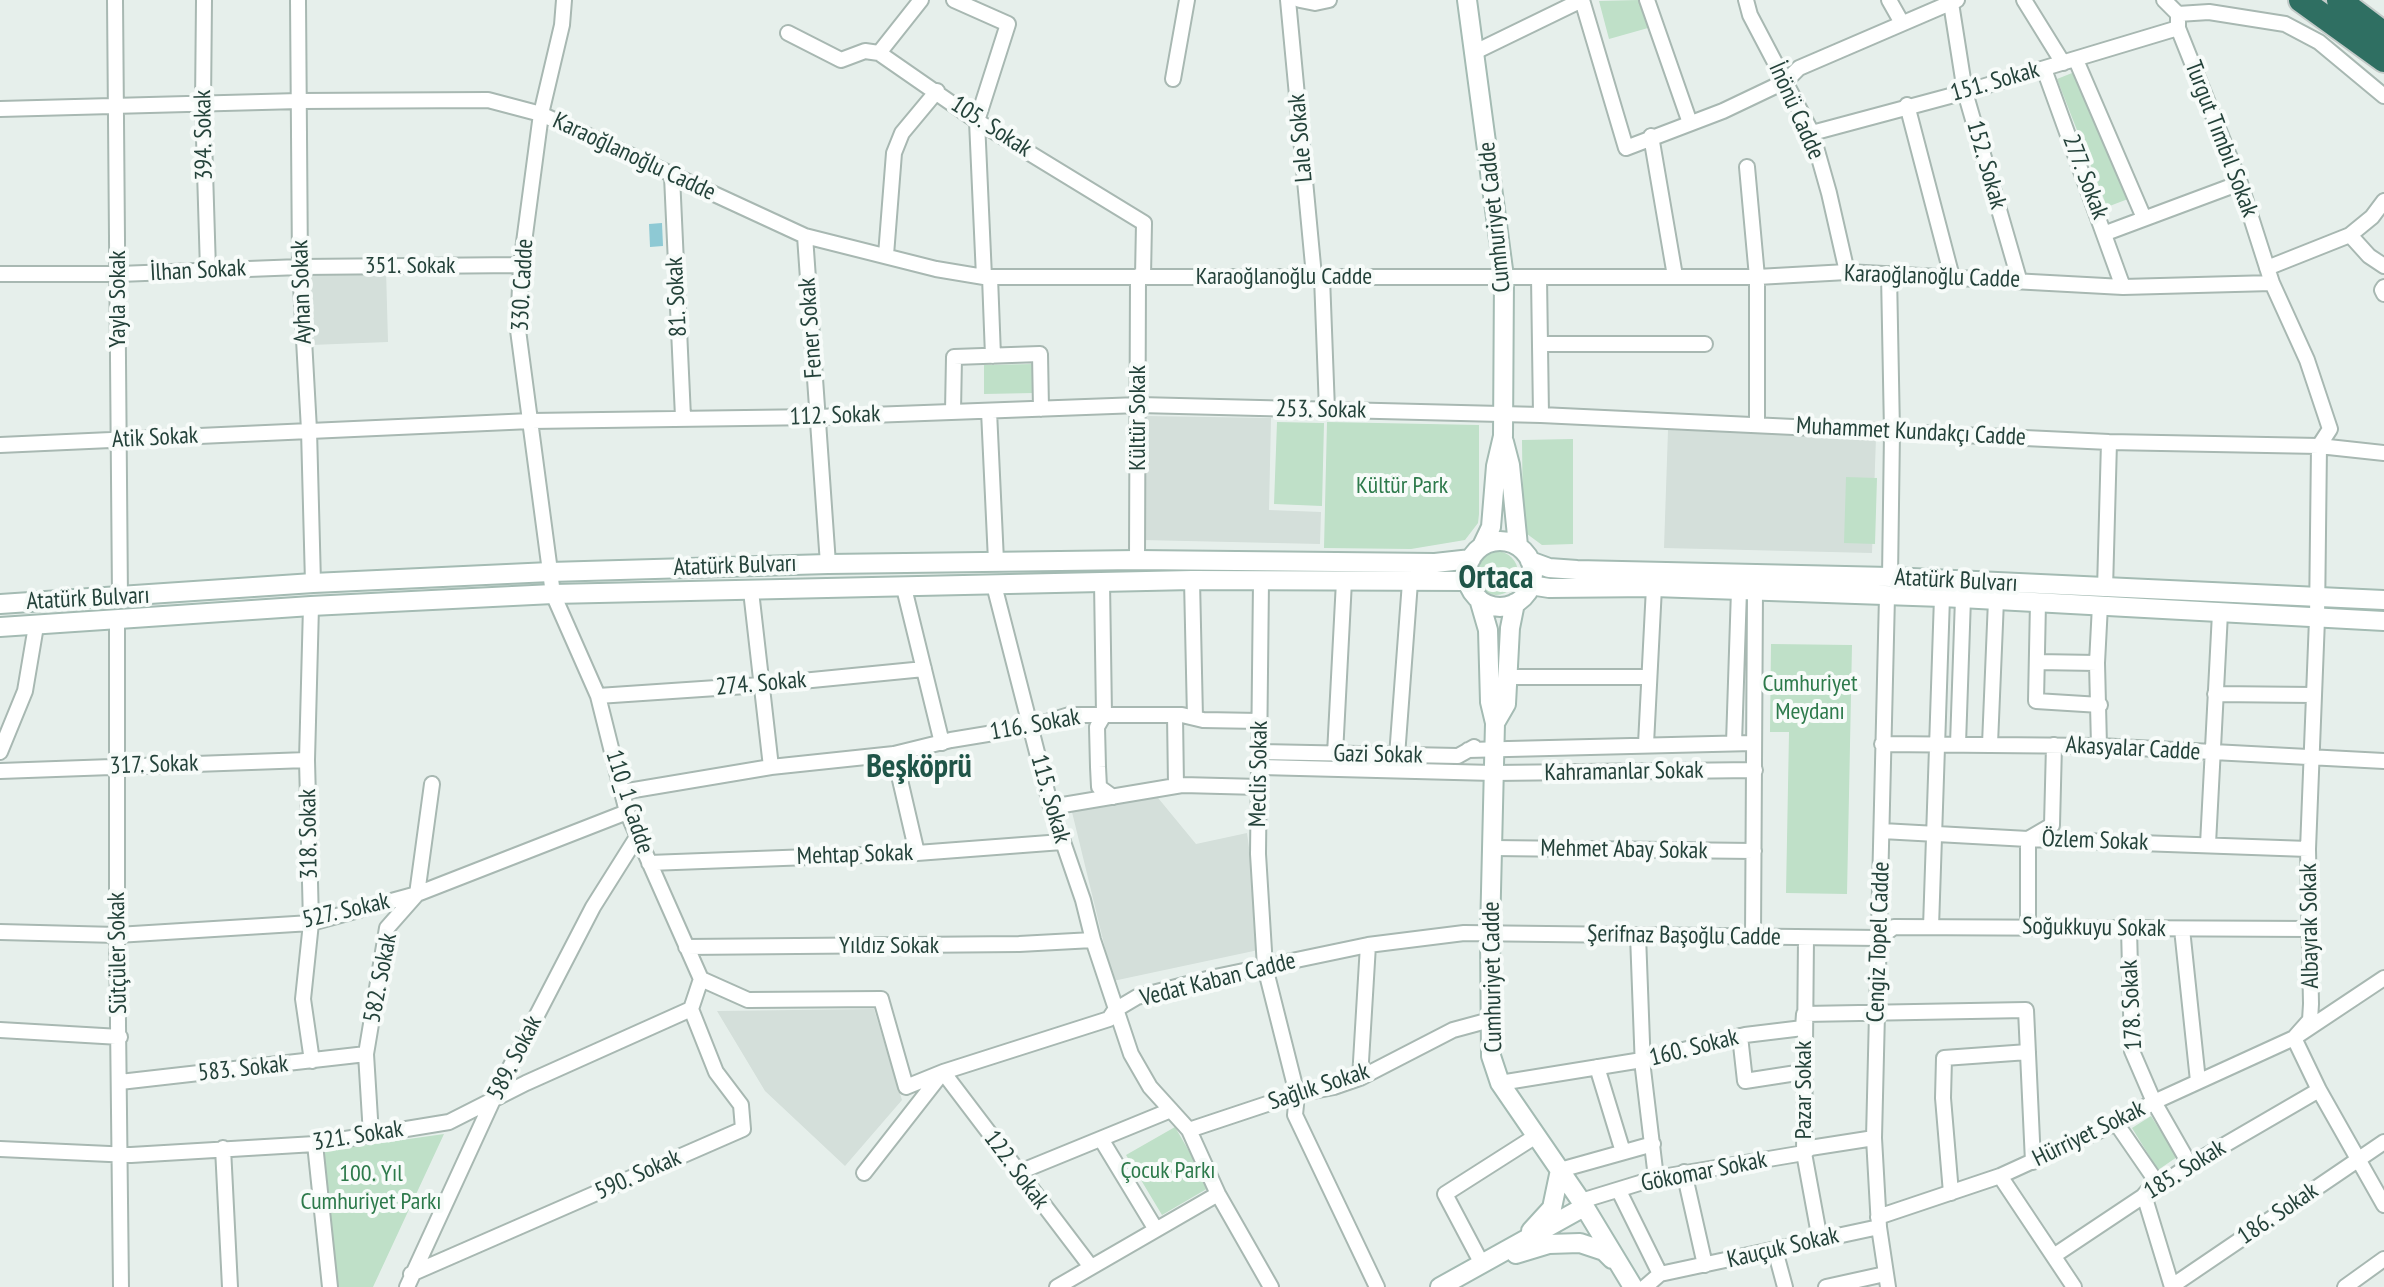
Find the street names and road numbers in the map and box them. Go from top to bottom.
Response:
street label: 151. Sokak [1947,56,2043,108]
street label: Turgut Tımbıl Sokak [2178,57,2264,221]
street label: İnönü Cadde [1762,58,1830,164]
street label: 394. Sokak [189,89,219,181]
street label: 105. Sokak [945,90,1037,164]
street label: Lale Sokak [1283,93,1319,183]
street label: Karaoğlanoğlu Cadde [548,107,720,207]
street label: 152. Sokak [1960,117,2012,213]
street label: 277. Sokak [2056,131,2114,223]
street label: Cumhuriyet Cadde [1473,140,1517,294]
street label: 330. Cadde [506,238,540,332]
street label: Ayhan Sokak [286,239,318,345]
street label: Yayla Sokak [104,250,132,348]
street label: 351. Sokak [365,252,455,280]
street label: İlhan Sokak [149,254,247,288]
street label: 81. Sokak [661,256,693,338]
street label: Karaoğlanoğlu Cadde [1843,260,2021,294]
street label: Karaoğlanoğlu Cadde [1196,263,1372,291]
street label: Fener Sokak [793,277,829,379]
street label: Kültür Sokak [1124,365,1152,471]
street label: 253. Sokak [1275,395,1367,425]
street label: 112. Sokak [789,400,881,432]
street label: Muhammet Kundakçı Cadde [1795,412,2027,452]
street label: Atik Sokak [111,421,199,455]
street label: Atatürk Bulvarı [673,549,797,583]
street label: Atatürk Bulvarı [1894,563,2018,599]
street label: Atatürk Bulvarı [26,581,150,617]
street label: 274. Sokak [715,666,807,702]
street label: 116. Sokak [988,703,1082,747]
street label: Meclis Sokak [1244,721,1274,827]
street label: Akasyalar Cadde [2065,731,2201,767]
street label: Gazi Sokak [1333,740,1423,770]
street label: 110_1 Cadde [599,747,659,857]
street label: 317. Sokak [109,749,199,781]
street label: 115. Sokak [1024,751,1076,847]
street label: Kahramanlar Sokak [1544,756,1704,788]
street label: 318. Sokak [294,788,324,880]
street label: Özlem Sokak [2041,825,2149,857]
street label: Mehmet Abay Sokak [1540,834,1708,866]
street label: Mehtap Sokak [796,839,914,871]
street label: Cengiz Topel Cadde [1862,861,1896,1023]
street label: Albayrak Sokak [2295,863,2325,989]
street label: 527. Sokak [300,887,392,935]
street label: Sütçüler Sokak [103,892,133,1014]
street label: Cumhuriyet Cadde [1477,901,1509,1053]
street label: Soğukkuyu Sokak [2022,912,2166,944]
street label: Şerifnaz Başoğlu Cadde [1587,920,1781,952]
street label: 582. Sokak [358,931,404,1025]
street label: Yıldız Sokak [839,932,939,960]
street label: Vedat Kaban Cadde [1137,947,1299,1013]
street label: 178. Sokak [2115,959,2149,1051]
street label: 589. Sokak [482,1011,548,1105]
street label: 160. Sokak [1647,1023,1741,1073]
street label: Pazar Sokak [1790,1041,1818,1139]
street label: 583. Sokak [196,1050,290,1088]
street label: Sağlık Sokak [1265,1057,1373,1117]
street label: Hürriyet Sokak [2028,1095,2150,1173]
street label: 321. Sokak [311,1115,405,1157]
street label: 122. Sokak [977,1125,1055,1215]
street label: 185. Sokak [2139,1134,2231,1206]
street label: 590. Sokak [591,1143,685,1207]
street label: Gökomar Sokak [1639,1146,1769,1198]
street label: 186. Sokak [2232,1177,2324,1251]
street label: Kauçuk Sokak [1724,1221,1842,1275]

